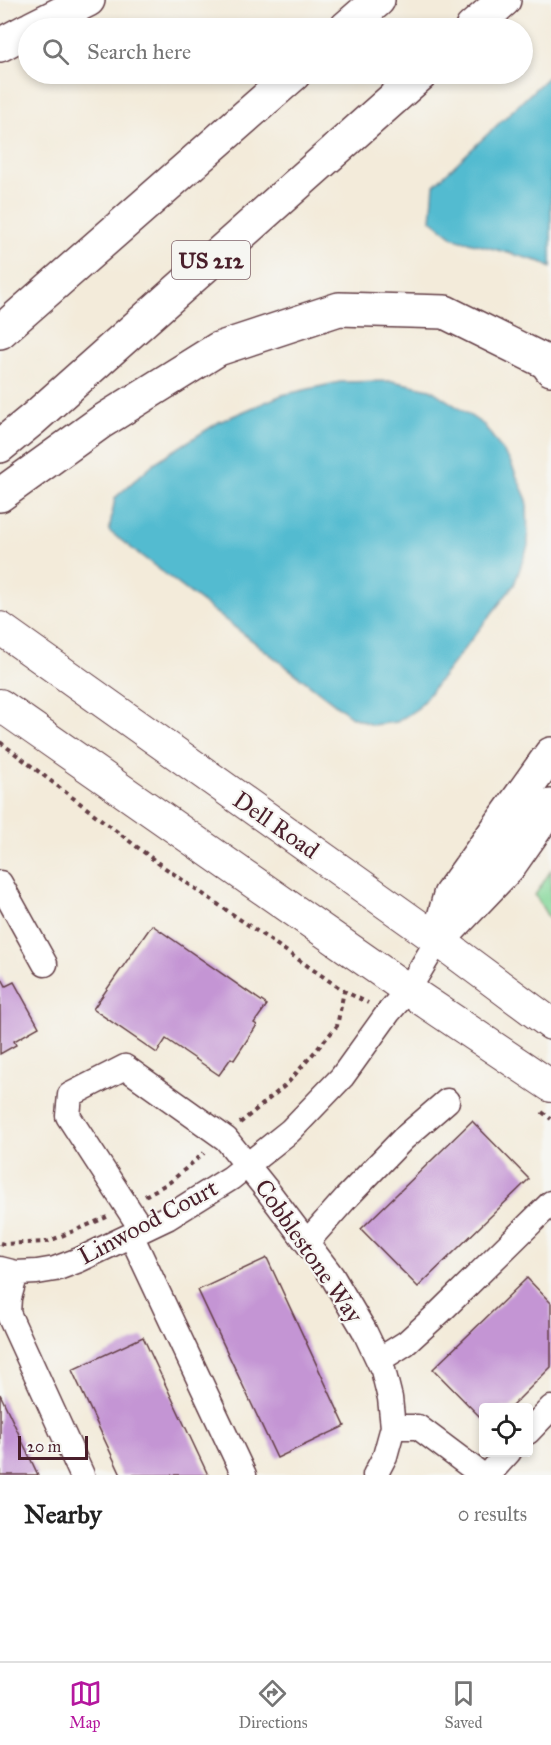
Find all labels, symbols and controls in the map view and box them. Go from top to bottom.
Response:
search box [18,18,533,84]
icon: search [39,35,72,68]
text: Search here [87,38,191,65]
road number: US 212 [172,241,250,279]
street label: Dell Road [227,785,325,865]
street label: Linwood Court [73,1173,223,1271]
street label: Cobblestone Way [248,1173,370,1329]
map controls [479,1403,533,1457]
button: locate [479,1403,533,1457]
scale bar [18,1433,88,1460]
text: 20 m [27,1437,61,1456]
text: Nearby [24,1498,102,1530]
text: 0 results [458,1502,527,1526]
tab: Map [69,1677,102,1732]
tab: Directions [239,1677,307,1732]
tab: Saved [444,1677,482,1732]

